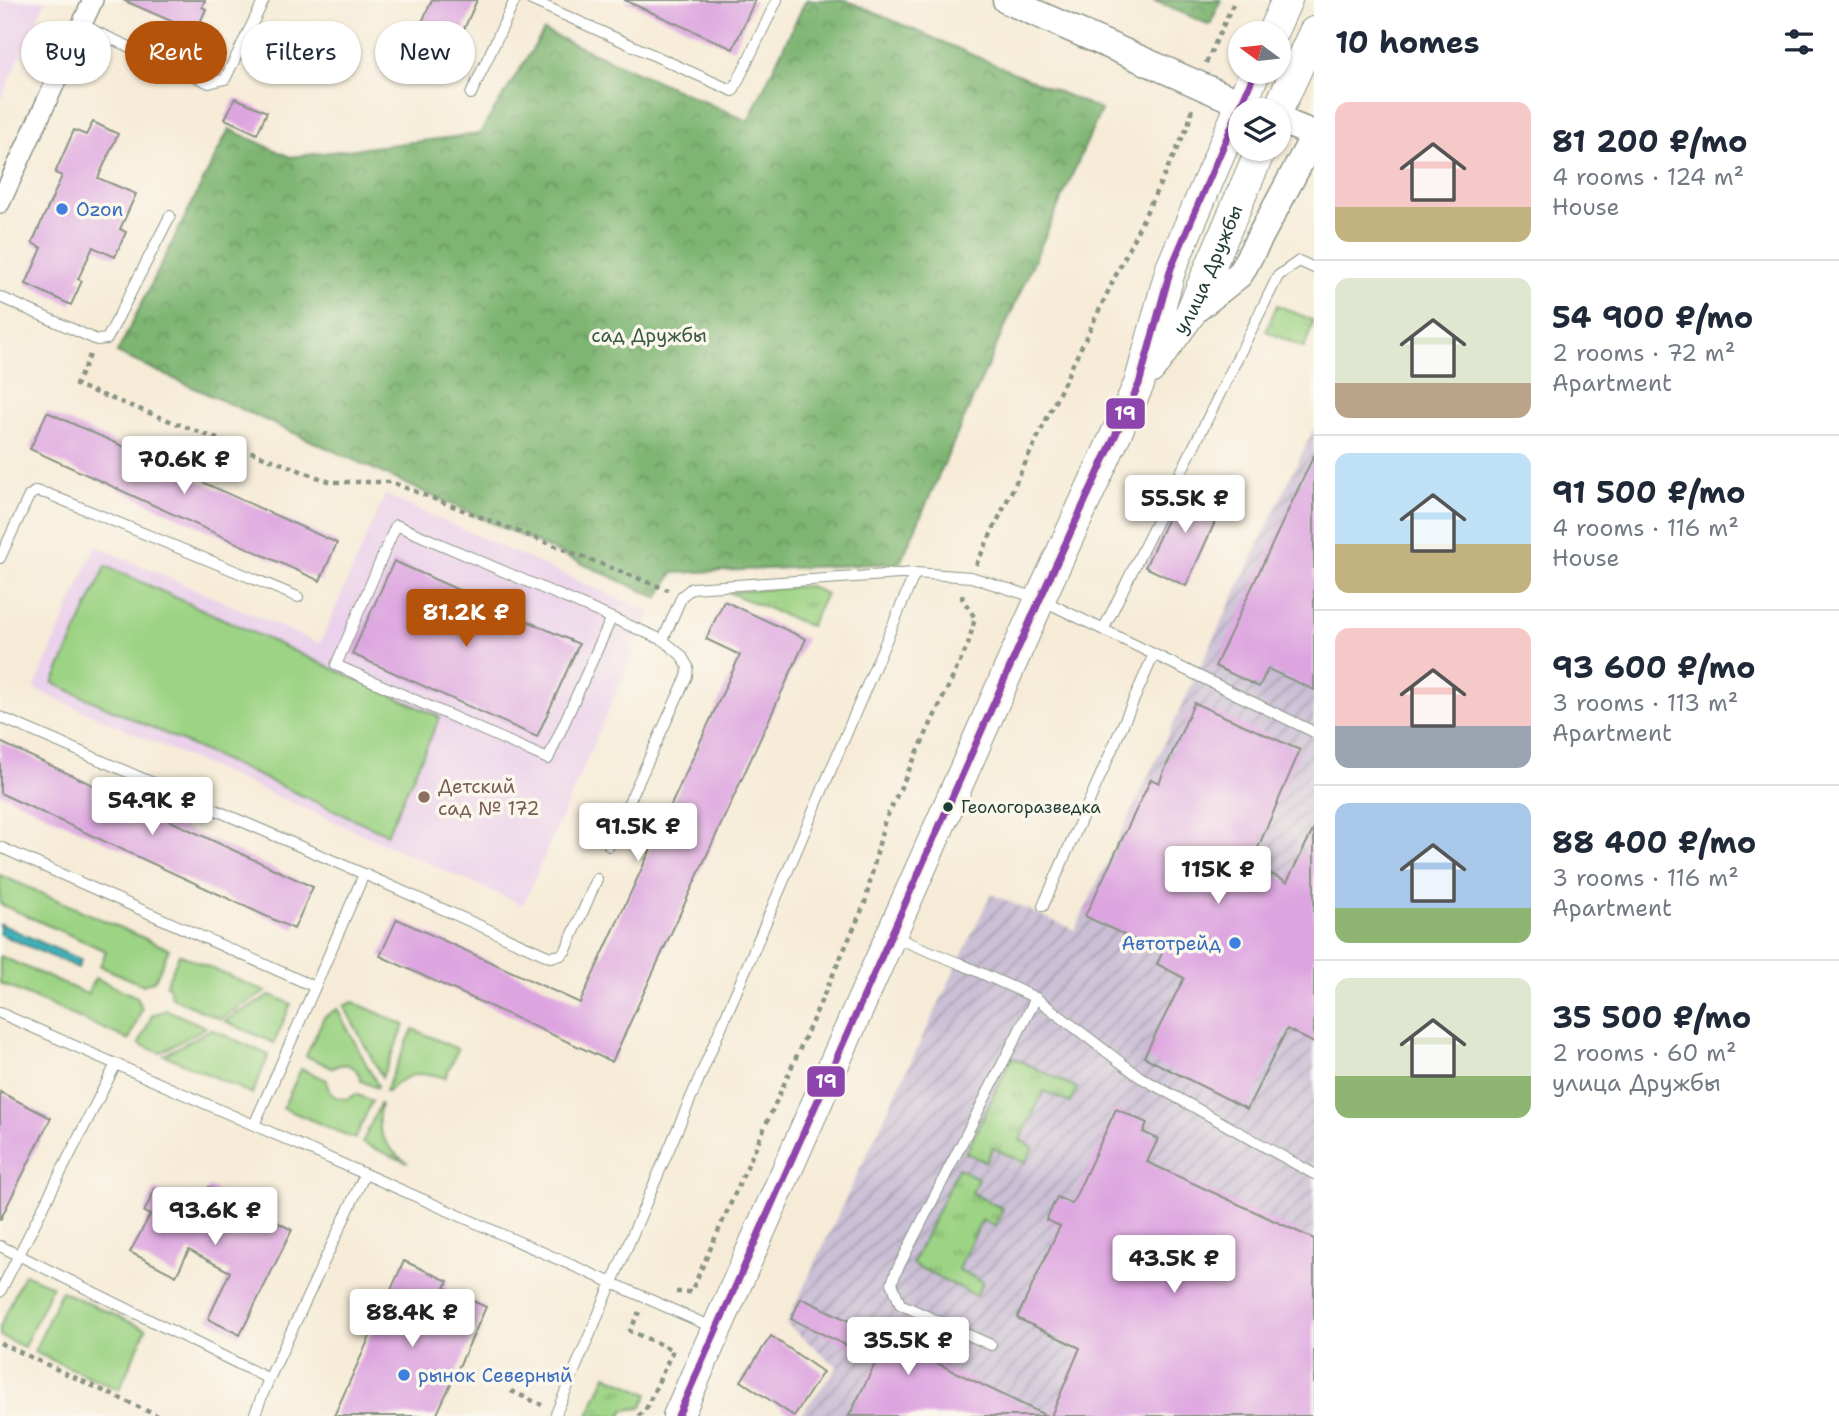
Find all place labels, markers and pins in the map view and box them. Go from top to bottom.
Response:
place label: Ozon [76,197,123,222]
marker: Ozon [54,201,70,217]
pin: 70.6K ₽ [119,436,249,496]
pin: 55.5K ₽ [1120,476,1250,535]
pin: 81.2K ₽ [401,590,531,649]
place label: Детский сад № 172 [438,774,539,821]
pin: 54.9K ₽ [87,778,217,837]
marker: Детский сад № 172 [416,789,432,805]
place label: Геологоразведка [961,796,1101,818]
marker: Геологоразведка [941,800,955,814]
pin: 91.5K ₽ [573,804,703,863]
pin: 115K ₽ [1161,846,1275,906]
place label: Автотрейд [1121,931,1221,956]
marker: Автотрейд [1227,935,1243,951]
pin: 93.6K ₽ [150,1188,280,1247]
pin: 43.5K ₽ [1109,1236,1239,1295]
pin: 88.4K ₽ [347,1290,477,1349]
pin: 35.5K ₽ [843,1318,973,1377]
place label: рынок Северный [418,1363,573,1388]
marker: рынок Северный [396,1367,412,1383]

